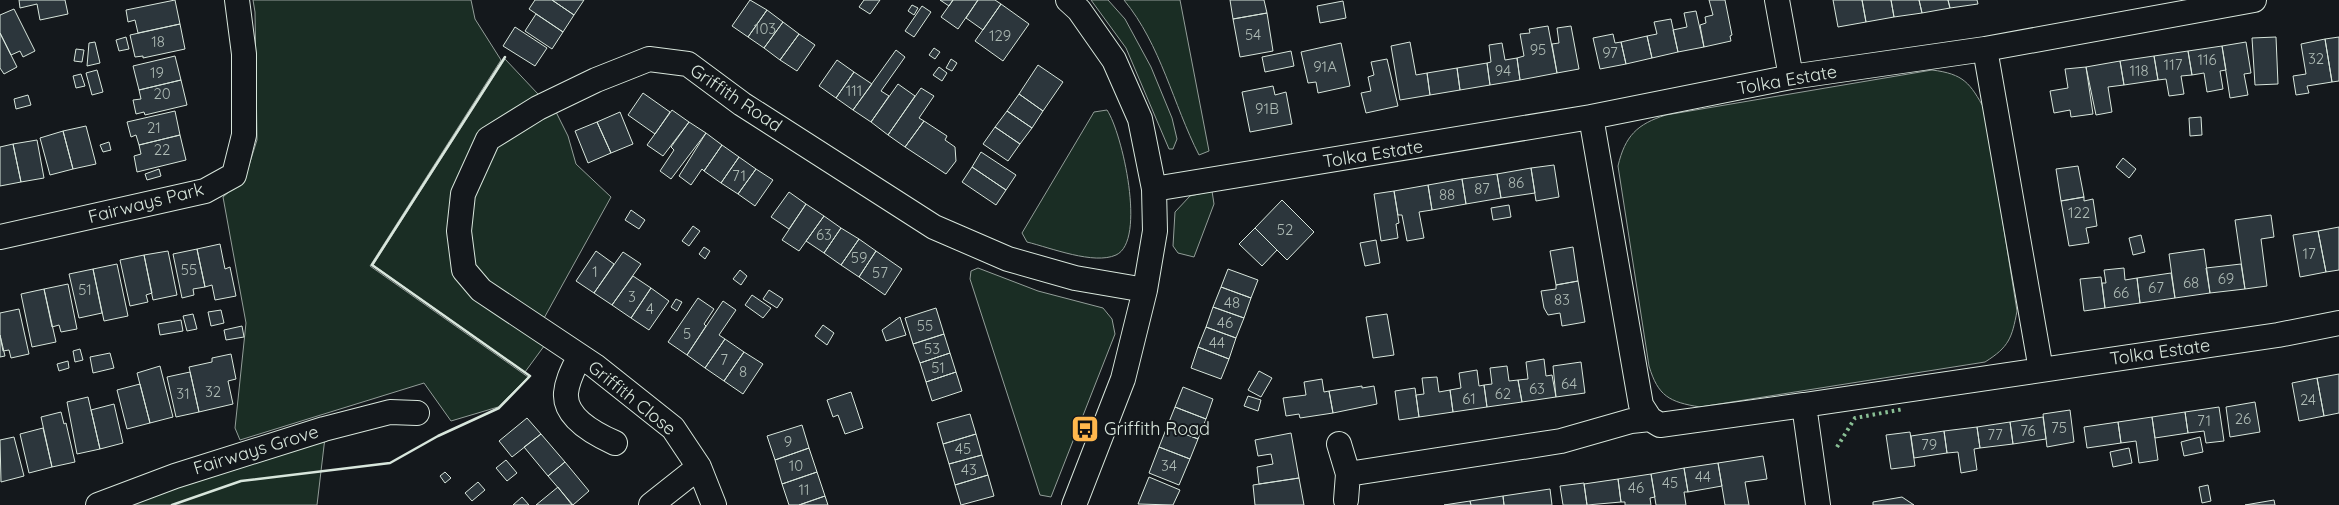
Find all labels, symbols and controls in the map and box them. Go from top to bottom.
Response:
house number: 103 [754,19,776,38]
house number: 54 [1245,25,1261,44]
house number: 129 [989,26,1011,45]
house number: 18 [151,32,165,51]
house number: 95 [1530,40,1546,59]
house number: 97 [1602,43,1618,62]
house number: 32 [2308,49,2324,68]
house number: 116 [2197,50,2217,69]
house number: 117 [2164,55,2183,74]
house number: 91A [1313,57,1337,76]
street label: Griffith Road [686,58,787,137]
street label: Tolka Estate [1735,59,1839,100]
house number: 94 [1495,61,1511,80]
house number: 118 [2129,61,2149,80]
house number: 19 [150,63,164,82]
house number: 111 [846,81,862,100]
house number: 20 [153,84,171,103]
house number: 91B [1255,99,1279,118]
house number: 21 [147,118,161,137]
street label: Tolka Estate [1321,134,1425,173]
house number: 22 [154,140,170,159]
house number: 71 [732,166,746,185]
house number: 86 [1508,173,1524,192]
street label: Fairways Park [86,177,206,228]
house number: 87 [1474,179,1490,198]
house number: 88 [1439,185,1455,204]
house number: 122 [2068,203,2090,222]
house number: 52 [1277,220,1293,239]
house number: 63 [816,225,832,244]
house number: 17 [2302,244,2316,263]
house number: 59 [851,248,867,267]
house number: 55 [181,260,197,279]
house number: 1 [592,262,598,281]
house number: 57 [872,263,888,282]
house number: 69 [2218,269,2234,288]
house number: 68 [2183,273,2199,292]
house number: 67 [2148,278,2164,297]
house number: 51 [78,280,92,299]
house number: 66 [2113,283,2129,302]
house number: 3 [628,287,636,306]
house number: 83 [1554,290,1570,309]
house number: 48 [1224,293,1240,312]
house number: 4 [646,299,654,318]
house number: 46 [1217,313,1233,332]
house number: 55 [917,316,933,335]
house number: 5 [683,324,691,343]
house number: 44 [1209,333,1225,352]
street label: Tolka Estate [2108,333,2212,370]
house number: 53 [924,339,940,358]
house number: 7 [720,350,728,369]
street label: Griffith Close [584,355,681,440]
house number: 51 [931,358,945,377]
house number: 8 [739,362,747,381]
house number: 64 [1561,374,1577,393]
house number: 63 [1529,379,1545,398]
house number: 32 [205,382,221,401]
house number: 31 [176,384,190,403]
house number: 62 [1495,384,1511,403]
house number: 61 [1462,389,1476,408]
house number: 24 [2300,390,2316,409]
house number: 26 [2235,409,2251,428]
house number: 71 [2197,411,2211,430]
bus stop icon: Griffith Road [1070,414,1100,444]
place label: Griffith Road [1104,417,1210,440]
house number: 75 [2051,418,2067,437]
street label: Fairways Grove [190,420,321,479]
house number: 76 [2020,421,2036,440]
house number: 77 [1987,425,2003,444]
house number: 9 [784,432,792,451]
house number: 79 [1921,435,1937,454]
house number: 45 [955,439,971,458]
house number: 10 [789,456,803,475]
house number: 34 [1161,456,1177,475]
house number: 43 [961,460,977,479]
house number: 44 [1695,467,1711,486]
house number: 45 [1662,473,1678,492]
house number: 46 [1628,478,1644,497]
house number: 11 [798,480,810,499]

